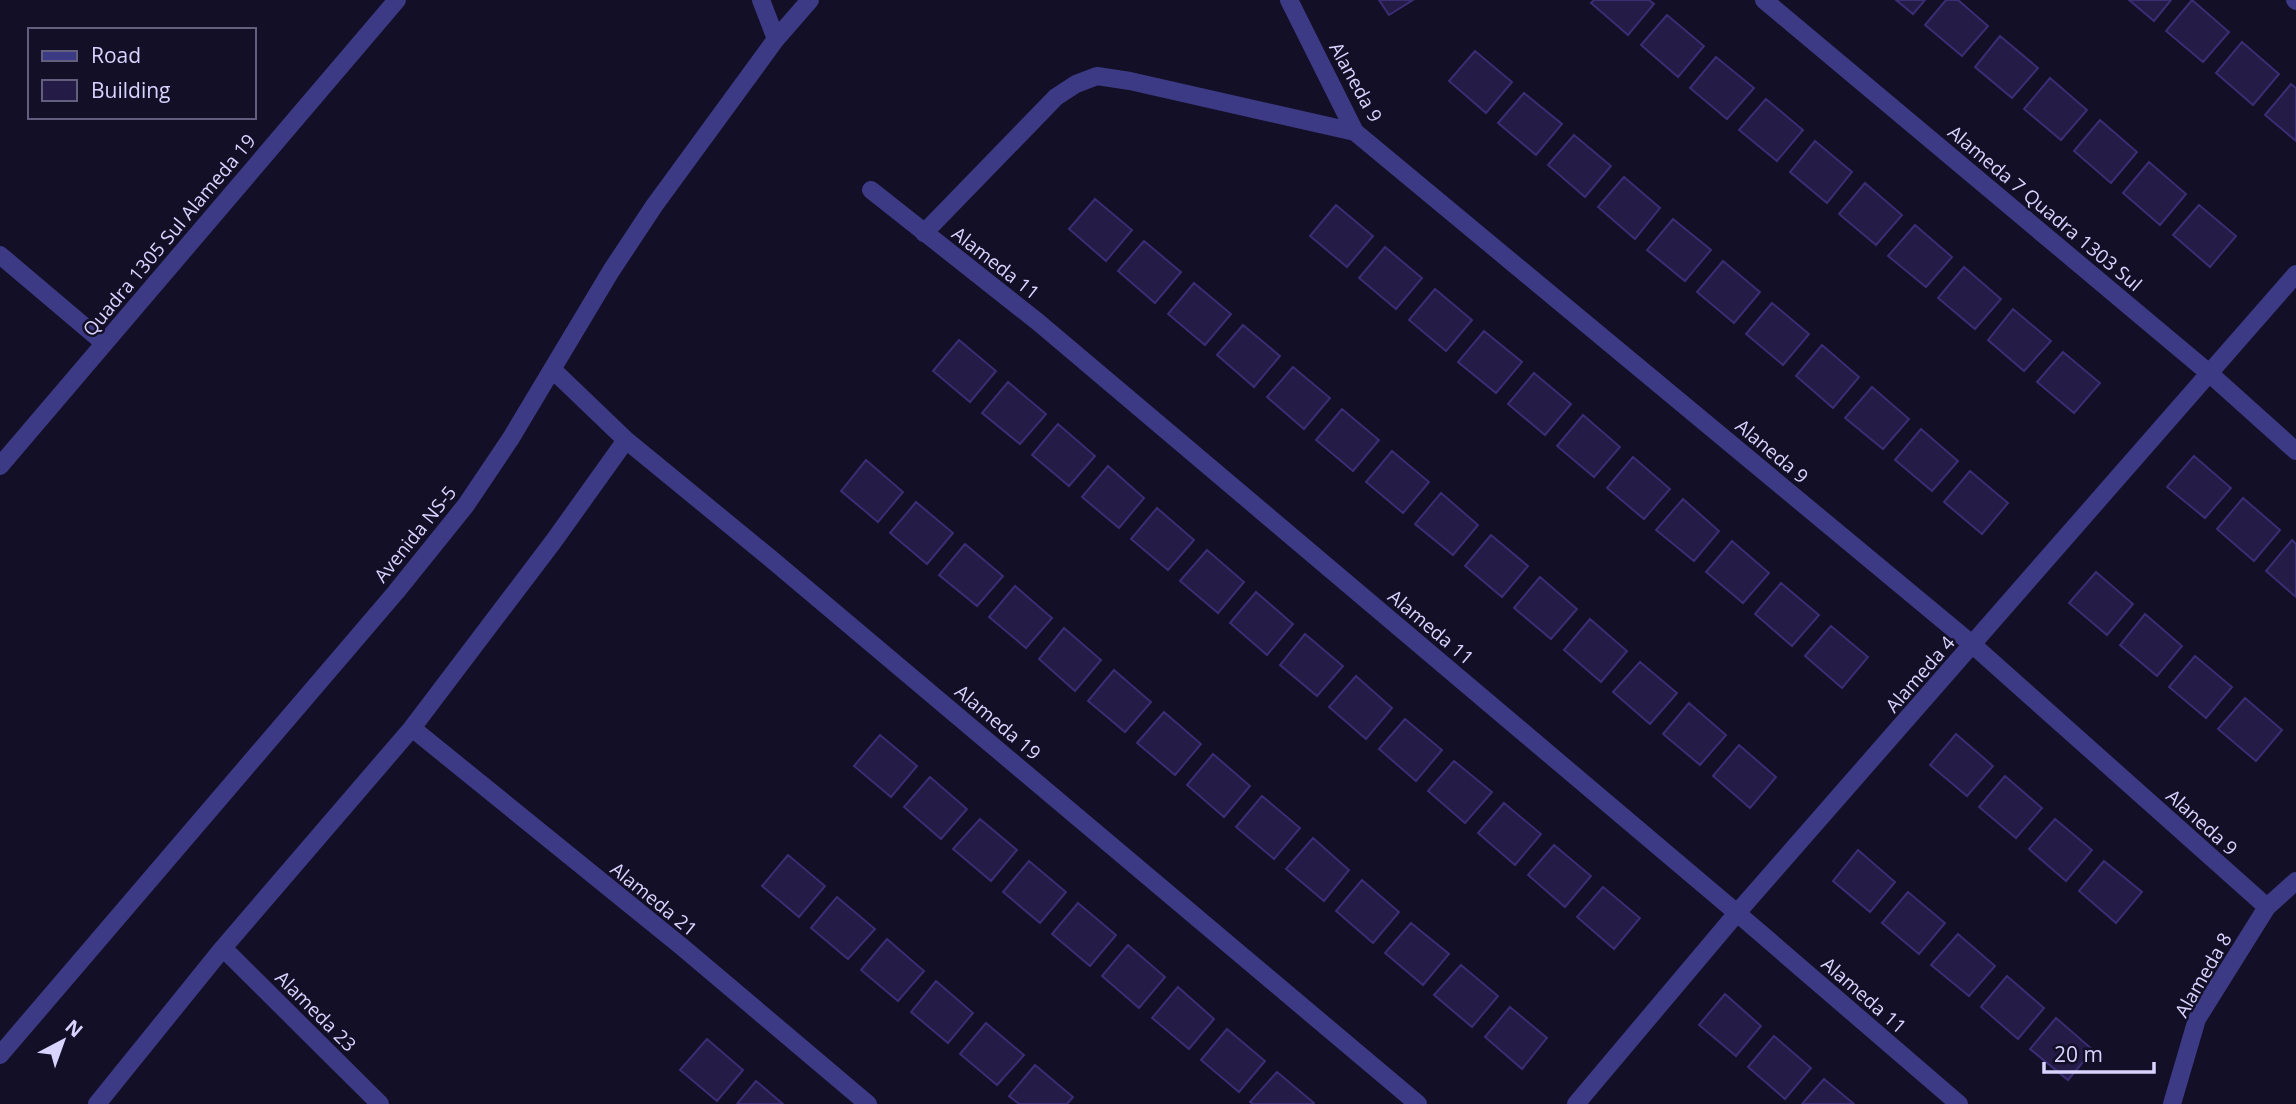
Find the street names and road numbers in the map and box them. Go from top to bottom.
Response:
street label: Alaneda 9 [1323,37,1389,127]
street label: Alameda 7 Quadra 1303 Sul [1943,119,2147,297]
street label: Quadra 1305 Sul Alameda 19 [77,128,261,342]
street label: Alameda 11 [947,221,1045,305]
street label: Alaneda 9 [1730,413,1814,489]
street label: Avenida NS-5 [368,480,462,588]
street label: Alameda 11 [1383,583,1479,671]
street label: Alameda 4 [1879,630,1961,718]
street label: Alameda 19 [950,678,1046,766]
street label: Alaneda 9 [2161,783,2243,861]
street label: Alameda 21 [605,856,703,942]
street label: Alameda 8 [2168,928,2238,1022]
street label: Alameda 11 [1816,951,1912,1039]
street label: Alameda 23 [270,965,362,1057]

